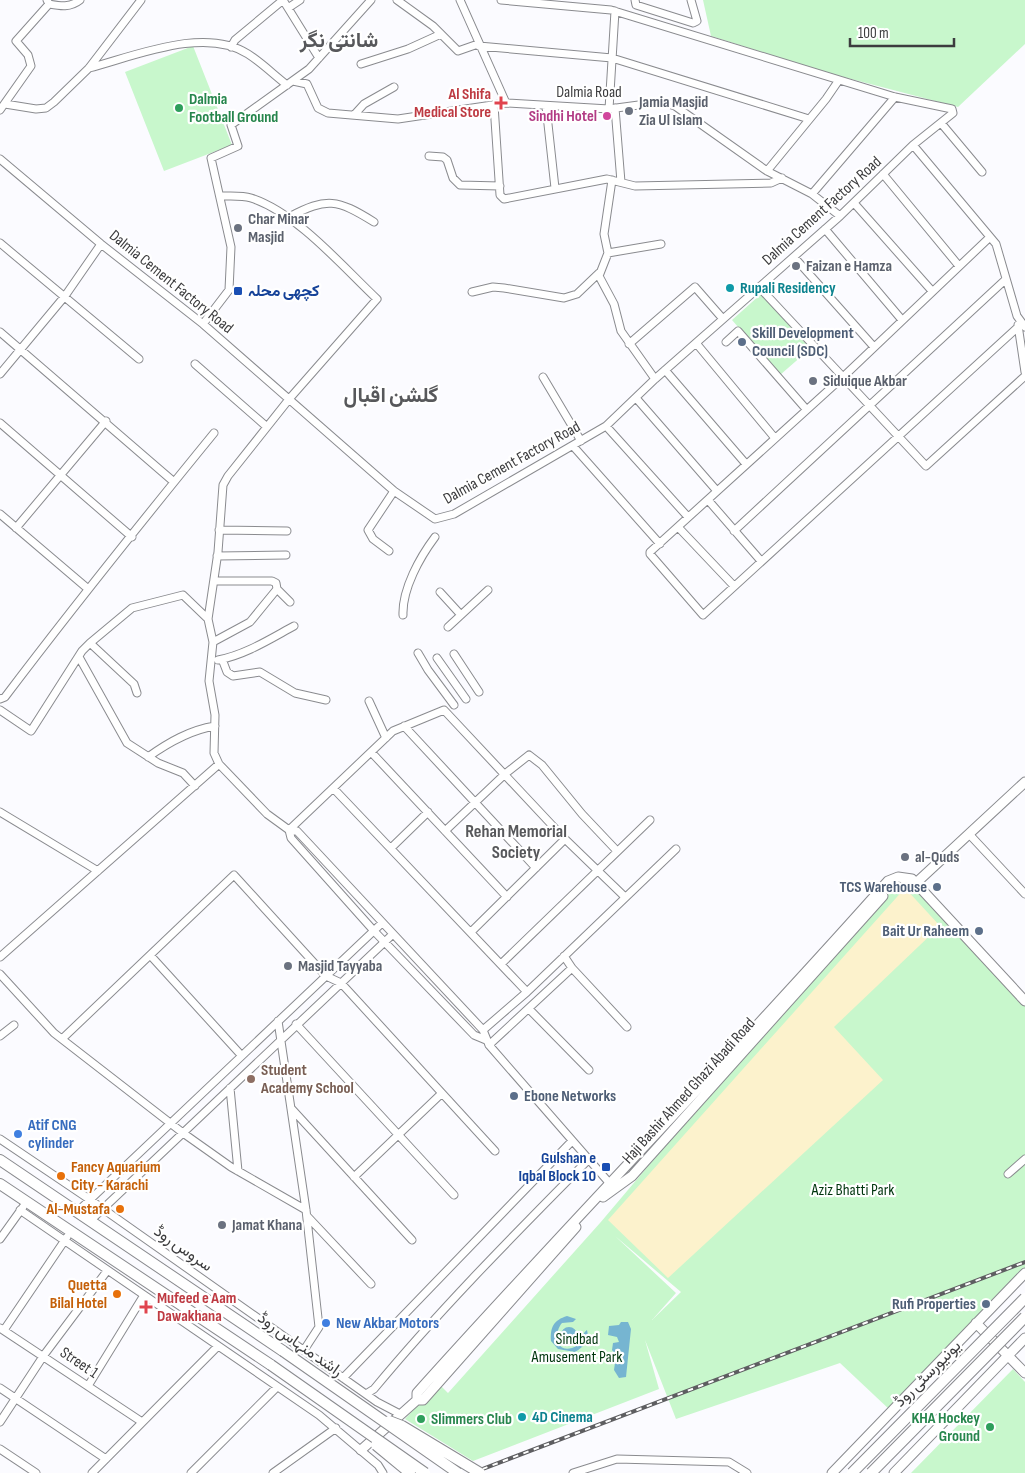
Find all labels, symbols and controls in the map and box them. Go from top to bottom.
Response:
scale bar [850,15,954,47]
text: 100 m [858,24,889,43]
district label: شانتی نگر [299,28,378,53]
street label: Dalmia Road [556,83,622,102]
place label: Al Shifa Medical Store [414,85,491,122]
place label: Dalmia Football Ground [189,90,278,127]
place label: Jamia Masjid Zia Ul Islam [638,93,708,130]
marker: Al Shifa Medical Store [495,97,507,109]
marker: Dalmia Football Ground [173,102,185,114]
marker: Jamia Masjid Zia Ul Islam [623,105,635,117]
place label: Sindhi Hotel [529,107,597,126]
marker: Sindhi Hotel [601,110,613,122]
street label: Dalmia Cement Factory Road [759,153,885,269]
place label: Char Minar Masjid [248,210,309,247]
marker: Char Minar Masjid [232,222,244,234]
street label: Dalmia Cement Factory Road [105,226,237,338]
place label: Faizan e Hamza [806,257,892,276]
marker: Faizan e Hamza [790,260,802,272]
place label: Rupali Residency [740,279,836,298]
place label: کچھی محلہ [248,282,320,302]
marker: Rupali Residency [724,282,736,294]
marker: کچھی محلہ [232,285,244,297]
place label: Skill Development Council (SDC) [752,324,854,361]
marker: Skill Development Council (SDC) [736,336,748,348]
place label: Siduique Akbar [823,372,907,391]
marker: Siduique Akbar [807,375,819,387]
district label: گلشن اقبال [344,383,438,408]
street label: Dalmia Cement Factory Road [440,417,584,509]
district label: Rehan Memorial Society [465,821,567,863]
place label: al-Quds [915,848,959,867]
marker: al-Quds [899,851,911,863]
place label: TCS Warehouse [839,878,927,897]
marker: TCS Warehouse [931,881,943,893]
place label: Bait Ur Raheem [882,922,969,941]
marker: Bait Ur Raheem [973,925,985,937]
place label: Masjid Tayyaba [298,957,382,976]
marker: Masjid Tayyaba [282,960,294,972]
street label: Haji Bashir Ahmed Ghazi Abadi Road [619,1014,759,1168]
place label: Student Academy School [260,1061,354,1098]
marker: Student Academy School [245,1073,257,1085]
place label: Ebone Networks [524,1087,616,1106]
marker: Ebone Networks [508,1090,520,1102]
place label: Atif CNG cylinder [27,1116,77,1153]
marker: Atif CNG cylinder [12,1128,24,1140]
place label: Gulshan e Iqbal Block 10 [519,1149,596,1186]
place label: Fancy Aquarium City - Karachi [71,1158,161,1195]
marker: Gulshan e Iqbal Block 10 [600,1161,612,1173]
marker: Fancy Aquarium City - Karachi [55,1170,67,1182]
park label: Aziz Bhatti Park [811,1181,894,1200]
place label: Al-Mustafa [45,1200,110,1219]
marker: Al-Mustafa [114,1203,126,1215]
place label: Jamat Khana [231,1216,302,1235]
marker: Jamat Khana [216,1219,228,1231]
street label: سروس روڈ [150,1222,216,1276]
place label: Quetta Bilal Hotel [50,1276,107,1313]
marker: Quetta Bilal Hotel [111,1288,123,1300]
place label: Mufeed e Aam Dawakhana [157,1289,236,1326]
place label: Rufi Properties [892,1295,976,1314]
marker: Rufi Properties [980,1298,992,1310]
marker: Mufeed e Aam Dawakhana [139,1300,153,1314]
street label: راشد منہاس روڈ [254,1309,346,1381]
place label: New Akbar Motors [336,1314,439,1333]
marker: New Akbar Motors [320,1317,332,1329]
park label: Sindbad Amusement Park [531,1330,622,1367]
street label: یونیورسٹی روڈ [891,1337,965,1411]
street label: Street 1 [56,1343,102,1383]
place label: 4D Cinema [532,1408,593,1427]
place label: KHA Hockey Ground [911,1409,980,1446]
place label: Slimmers Club [431,1410,512,1429]
marker: 4D Cinema [516,1411,528,1423]
marker: Slimmers Club [415,1413,427,1425]
marker: KHA Hockey Ground [984,1421,996,1433]

